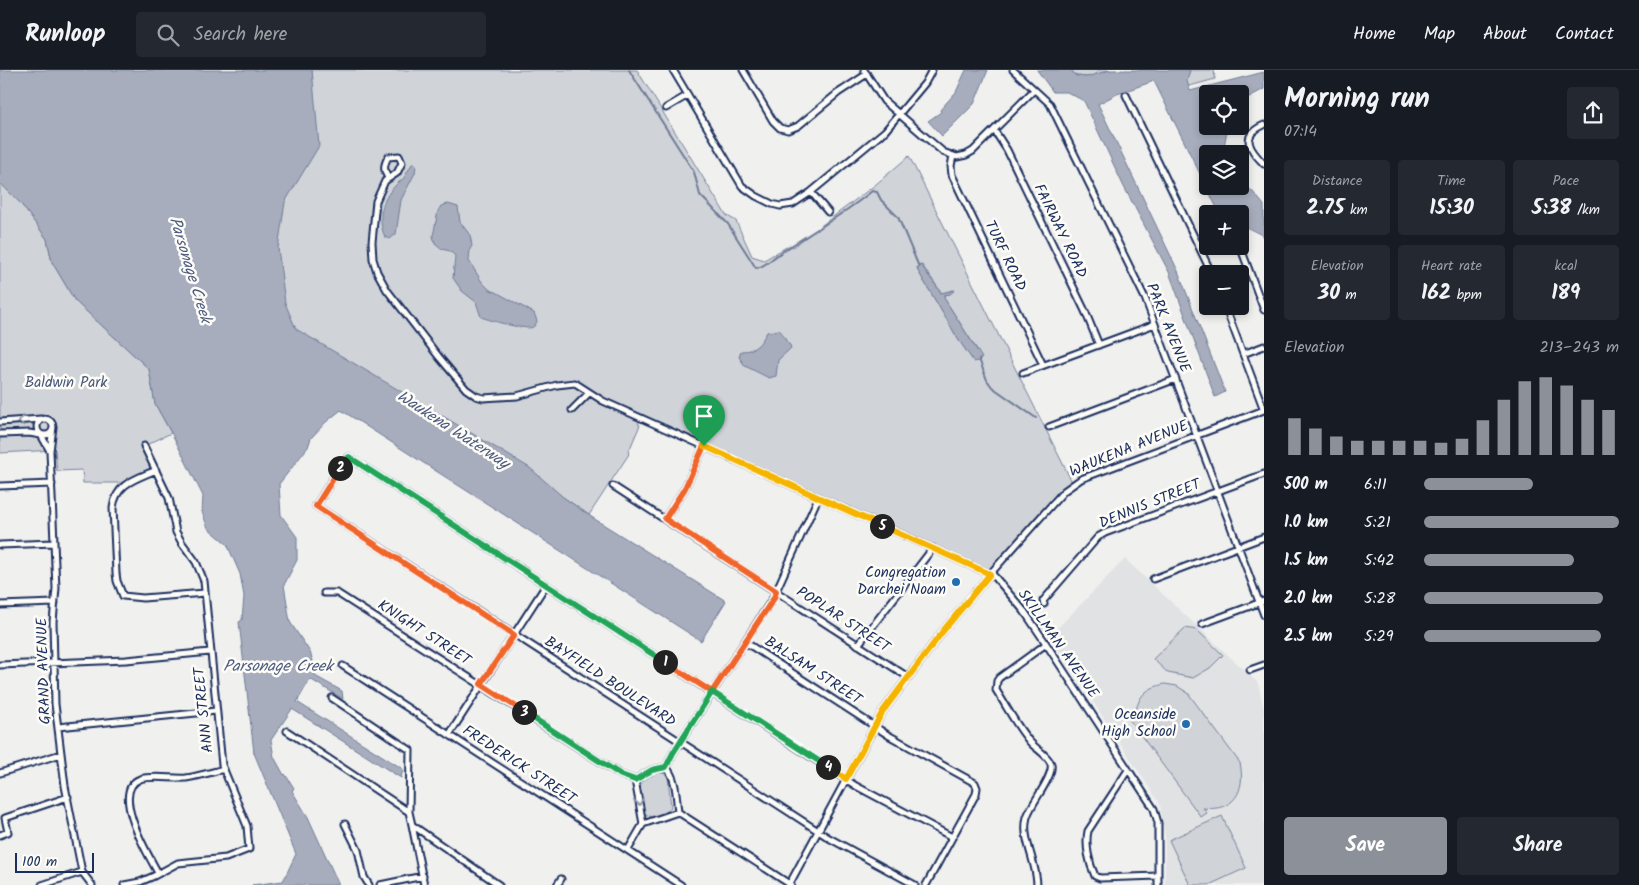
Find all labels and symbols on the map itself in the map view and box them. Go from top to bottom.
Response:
street label: FAIRWAY ROAD [1027,180,1093,283]
water label: Parsonage Creek [162,214,219,328]
street label: TURF ROAD [977,216,1033,296]
street label: PARK AVENUE [1139,280,1197,378]
park label: Baldwin Park [25,371,108,395]
water label: Waukena Waterway [392,384,516,477]
pin [683,395,725,446]
street label: WAUKENA AVENUE [1066,414,1193,484]
one-way arrow [17,416,24,426]
pin: 2 [328,456,352,480]
street label: DENNIS STREET [1096,472,1206,535]
pin: 5 [870,514,894,538]
place label: Congregation Darchei Noam [857,561,946,602]
marker: Congregation Darchei Noam [950,576,962,588]
street label: POPLAR STREET [791,581,896,661]
street label: SKILLMAN AVENUE [1011,584,1105,705]
street label: KNIGHT STREET [372,594,477,673]
street label: GRAND AVENUE [30,616,58,725]
street label: BAYFIELD BOULEVARD [539,630,681,734]
street label: BALSAM STREET [759,630,868,713]
pin: 1 [652,650,678,674]
water label: Parsonage Creek [223,654,335,679]
street label: ANN STREET [187,664,220,754]
pin: 3 [512,700,536,724]
place label: Oceanside High School [1101,703,1176,744]
marker: Oceanside High School [1180,718,1192,730]
street label: FREDERICK STREET [457,719,582,812]
pin: 4 [816,754,840,780]
one-way arrow [633,798,644,807]
scale bar [15,850,94,873]

